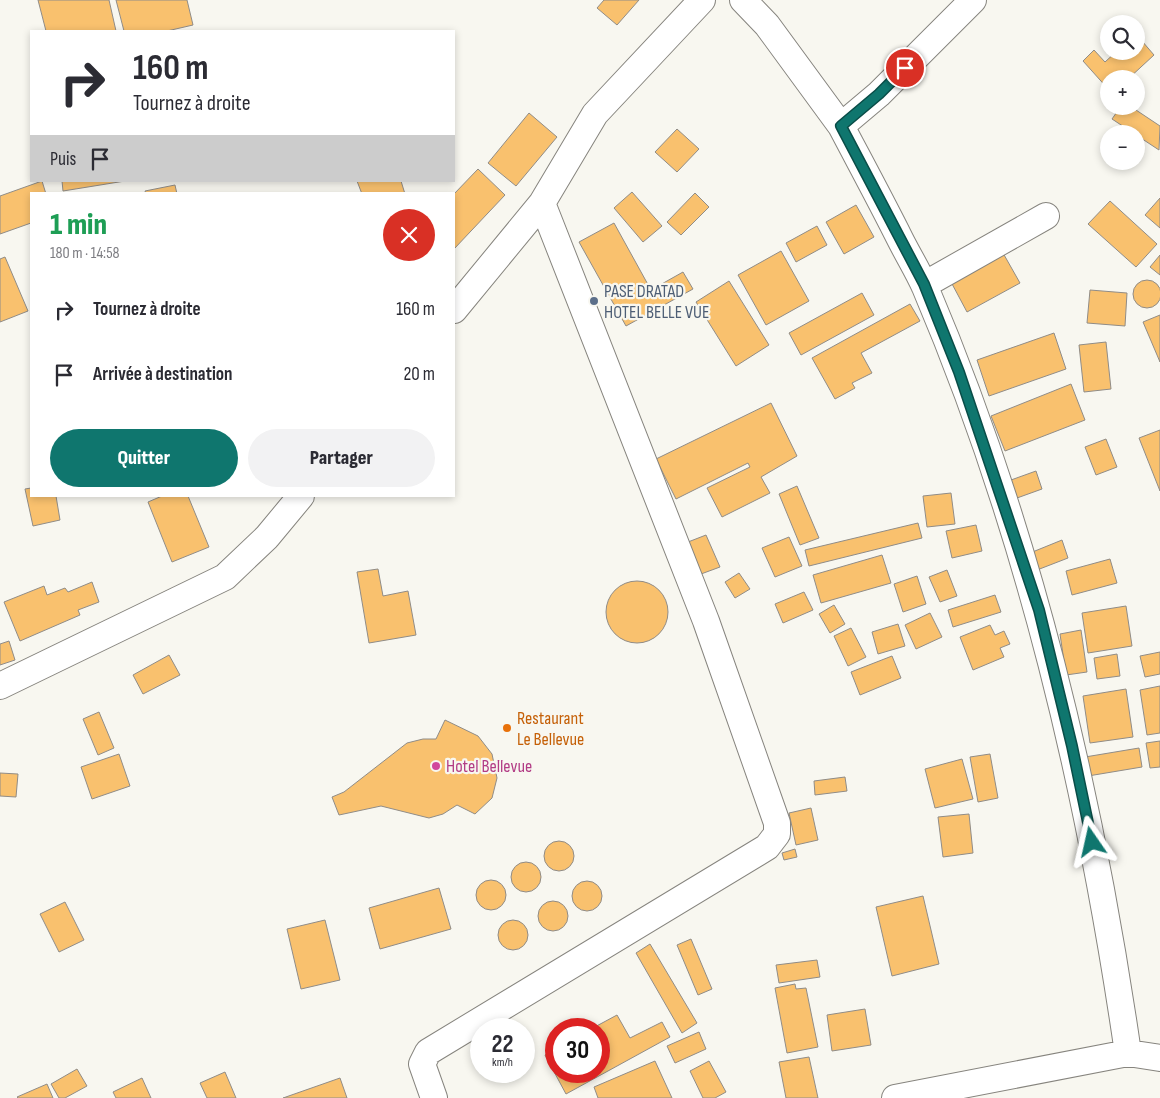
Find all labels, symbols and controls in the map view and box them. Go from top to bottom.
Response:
map controls [1100,15,1145,170]
button: search [1100,15,1145,60]
text: 160 m [133,47,209,90]
pin [884,47,926,89]
icon: right [50,50,115,115]
icon: arrive [891,54,919,82]
button: + [1100,70,1145,115]
text: Tournez à droite [133,90,250,117]
button: − [1100,125,1145,170]
icon: arrive [86,145,114,173]
text: Puis [50,148,76,171]
text: 1 min [50,207,107,243]
button: close [383,209,435,261]
text: 180 m · 14:58 [50,244,120,263]
place label: PASE DRATAD HOTEL BELLE VUE [604,281,709,323]
marker: PASE DRATAD HOTEL BELLE VUE [588,295,600,307]
icon: right [50,296,78,324]
text: Tournez à droite [93,298,201,321]
text: 160 m [396,298,435,321]
icon: arrive [50,361,78,389]
text: Arrivée à destination [93,363,233,386]
text: 20 m [403,363,435,386]
button: Quitter [50,429,238,487]
button: Partager [248,429,435,487]
place label: Restaurant Le Bellevue [517,708,584,750]
marker: Restaurant Le Bellevue [501,722,513,734]
place label: Hotel Bellevue [446,756,532,777]
marker: Hotel Bellevue [430,760,442,772]
position arrow [1065,815,1117,867]
speed limit sign: 30 [545,1018,610,1083]
text: 22 [492,1029,513,1060]
text: km/h [492,1055,513,1070]

